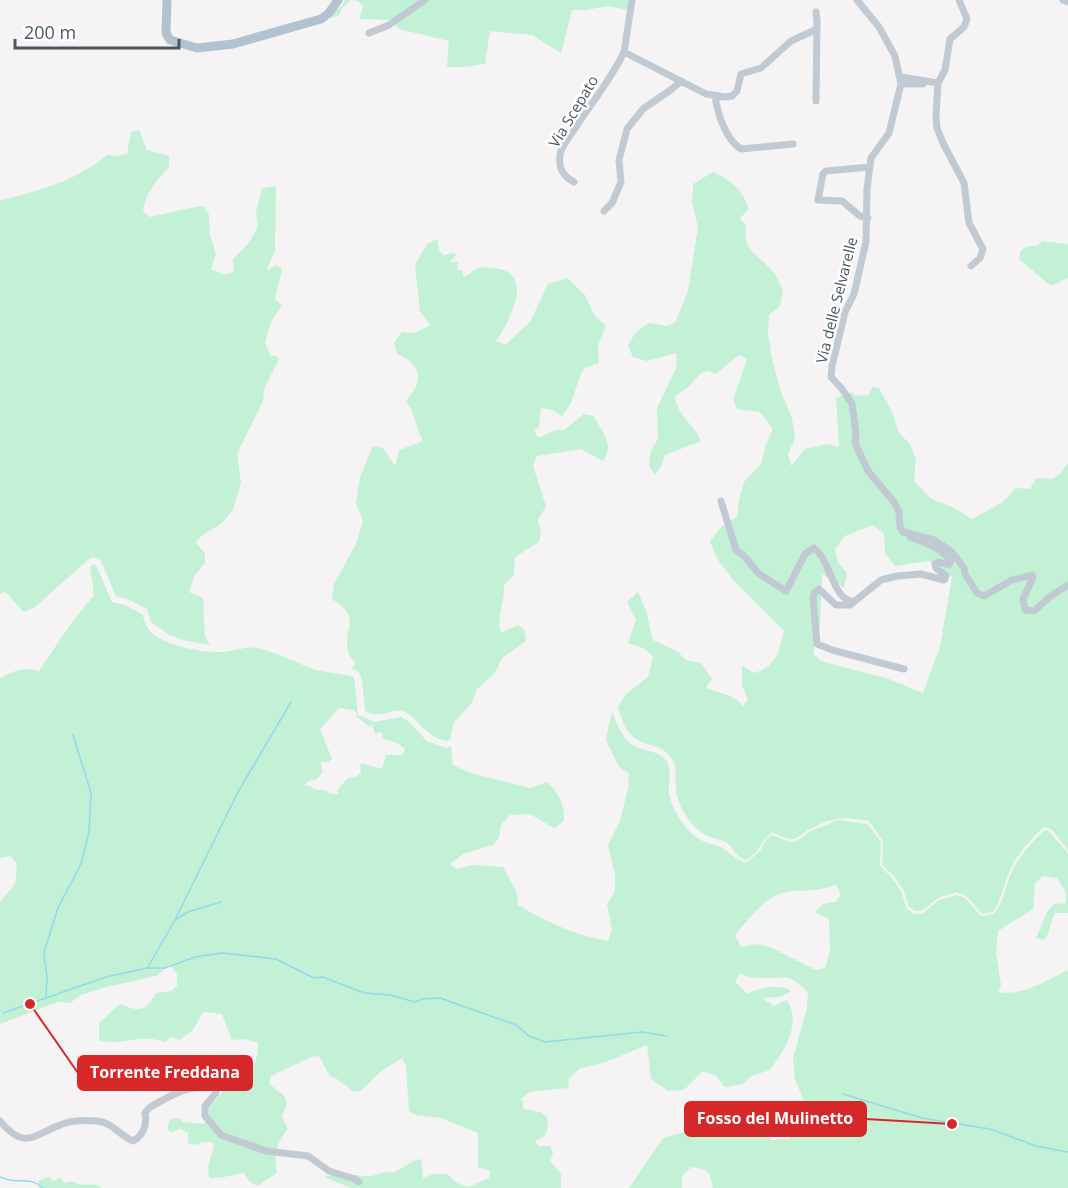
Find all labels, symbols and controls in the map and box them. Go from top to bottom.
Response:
scale bar [15,12,178,50]
text: 200 m [24,20,76,44]
street label: Via Scepato [544,71,602,151]
street label: Via delle Selvarelle [811,235,861,365]
callout: Torrente Freddana [78,1056,252,1090]
text: Torrente Freddana [90,1061,240,1083]
callout: Fosso del Mulinetto [685,1102,866,1136]
text: Fosso del Mulinetto [697,1107,853,1129]

